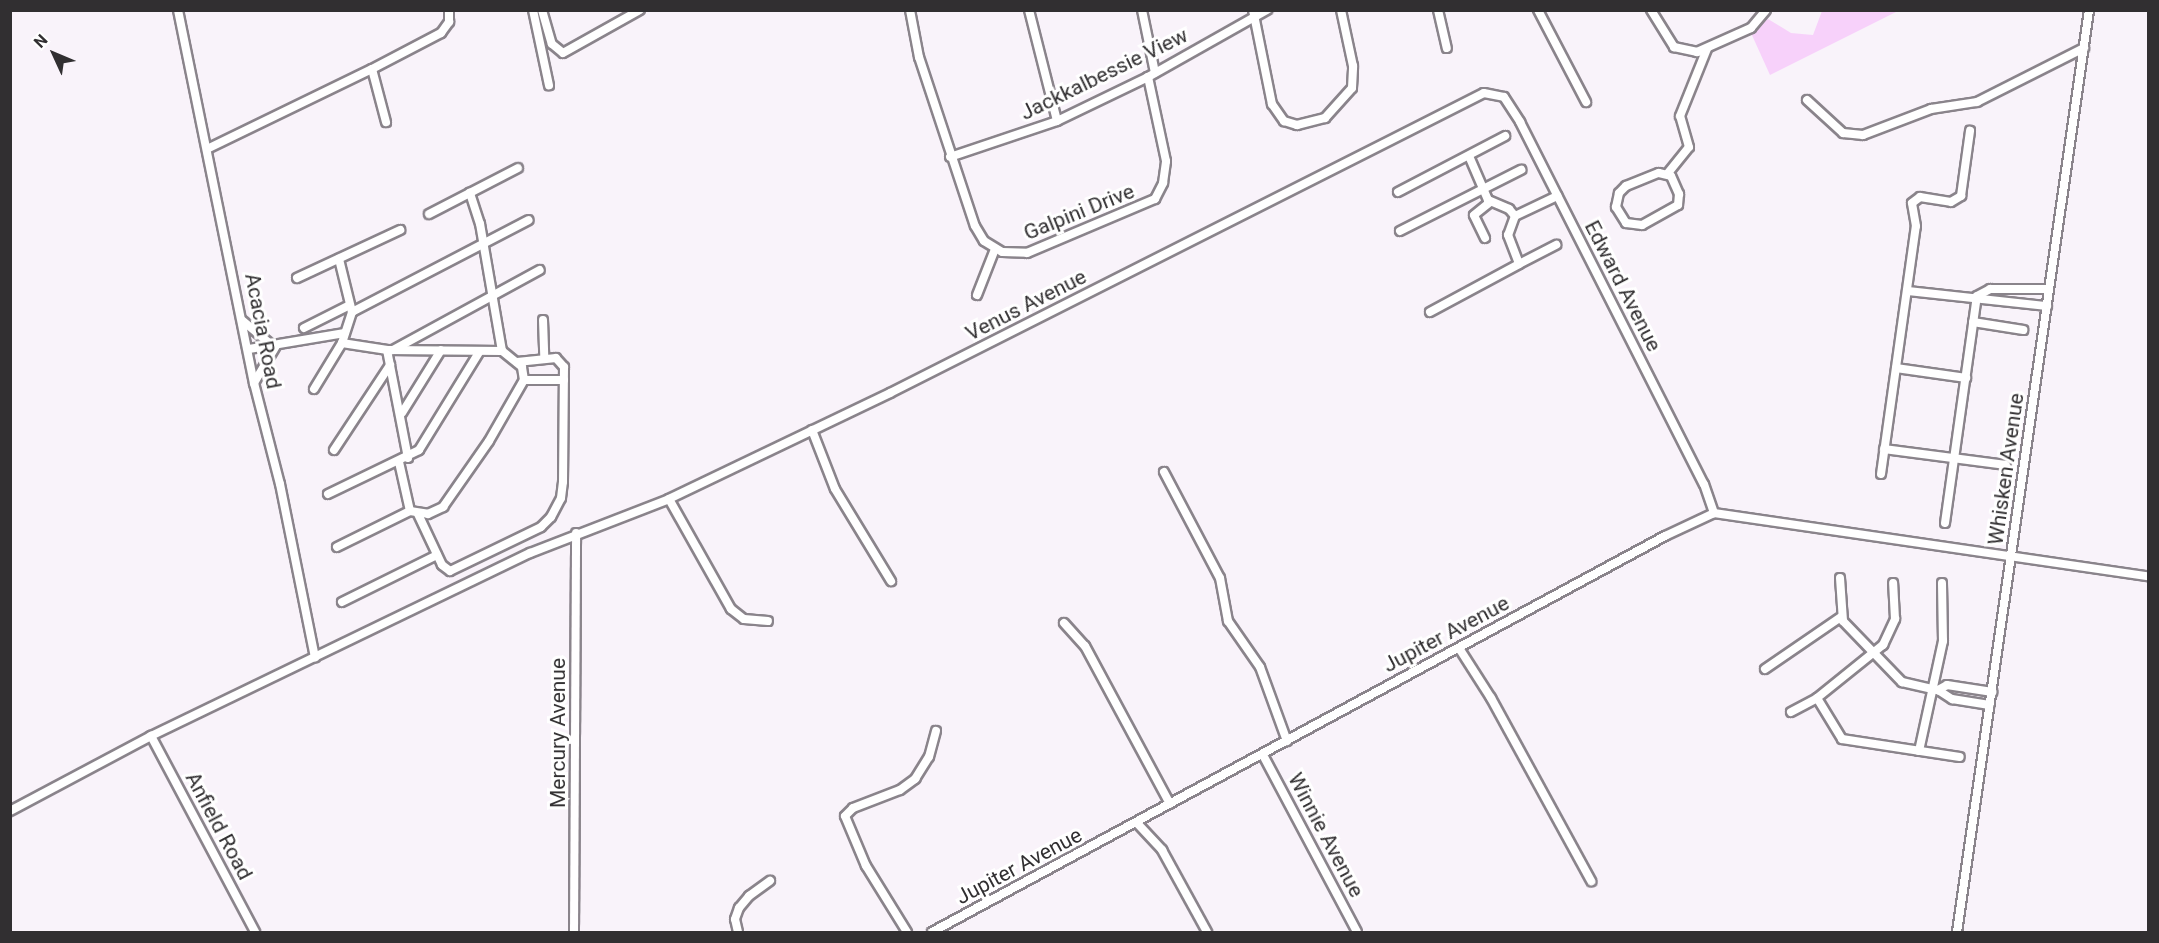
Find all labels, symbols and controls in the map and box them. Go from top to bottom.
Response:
street label: Jackkalbessie View [1016,23,1192,125]
north arrow [24,24,84,84]
text: N [30,30,51,52]
street label: Galpini Drive [1020,178,1138,246]
street label: Edward Avenue [1579,216,1667,356]
street label: Venus Avenue [961,264,1091,346]
street label: Acacia Road [239,271,287,391]
street label: Whisken Avenue [1983,391,2029,547]
street label: Jupiter Avenue [1379,590,1513,678]
street label: Mercury Avenue [545,658,571,808]
street label: Anfield Road [180,768,258,884]
street label: Winnie Avenue [1283,769,1369,901]
street label: Jupiter Avenue [952,822,1086,910]

